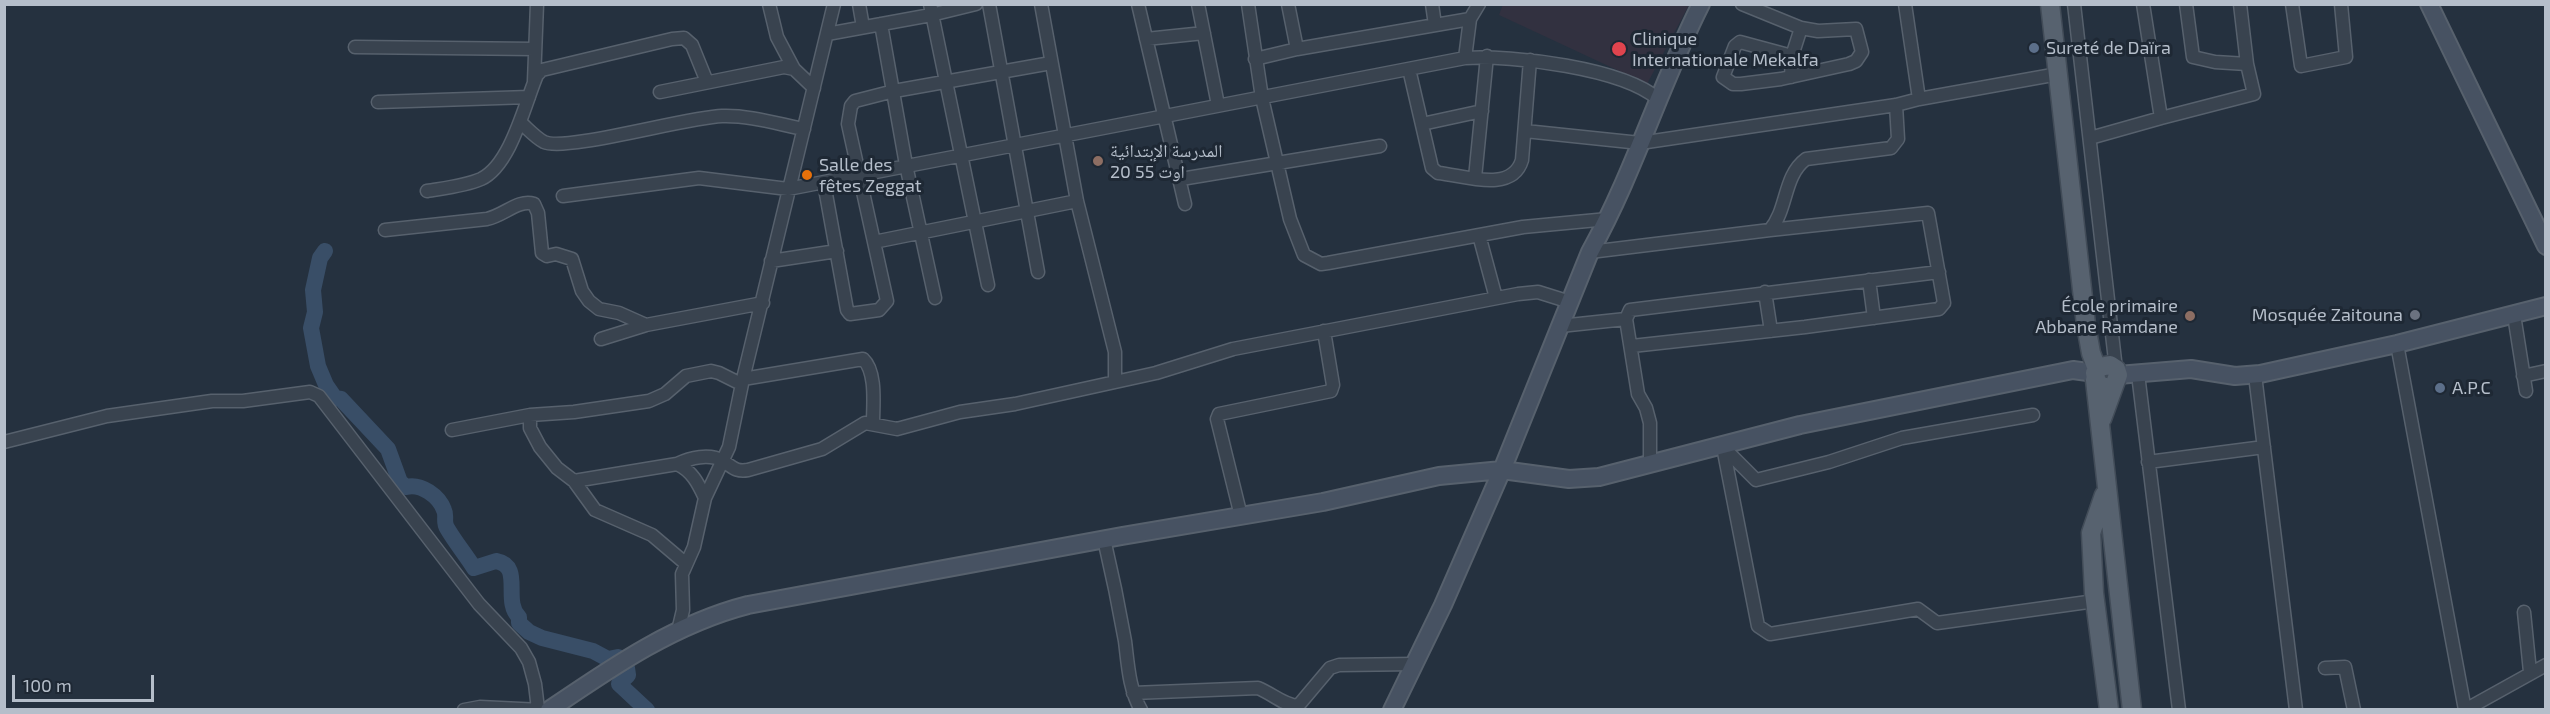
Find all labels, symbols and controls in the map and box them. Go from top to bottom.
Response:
place label: Clinique Internationale Mekalfa [1632,28,1819,70]
place label: Sureté de Daïra [2046,37,2171,59]
marker: Clinique Internationale Mekalfa [1610,40,1628,58]
marker: Sureté de Daïra [2027,41,2041,55]
place label: المدرسة الإبتدائية 20 اوت 55 [1110,140,1222,182]
place label: Salle des fêtes Zeggat [819,154,922,196]
marker: المدرسة الإبتدائية 20 اوت 55 [1091,154,1105,168]
marker: Salle des fêtes Zeggat [800,168,814,182]
place label: École primaire Abbane Ramdane [2035,295,2178,338]
place label: Mosquée Zaitouna [2252,304,2403,326]
marker: Mosquée Zaitouna [2408,308,2422,322]
marker: École primaire Abbane Ramdane [2183,309,2197,323]
place label: A.P.C [2452,377,2491,399]
marker: A.P.C [2433,381,2447,395]
scale bar [15,663,158,701]
text: 100 m [23,674,72,696]

